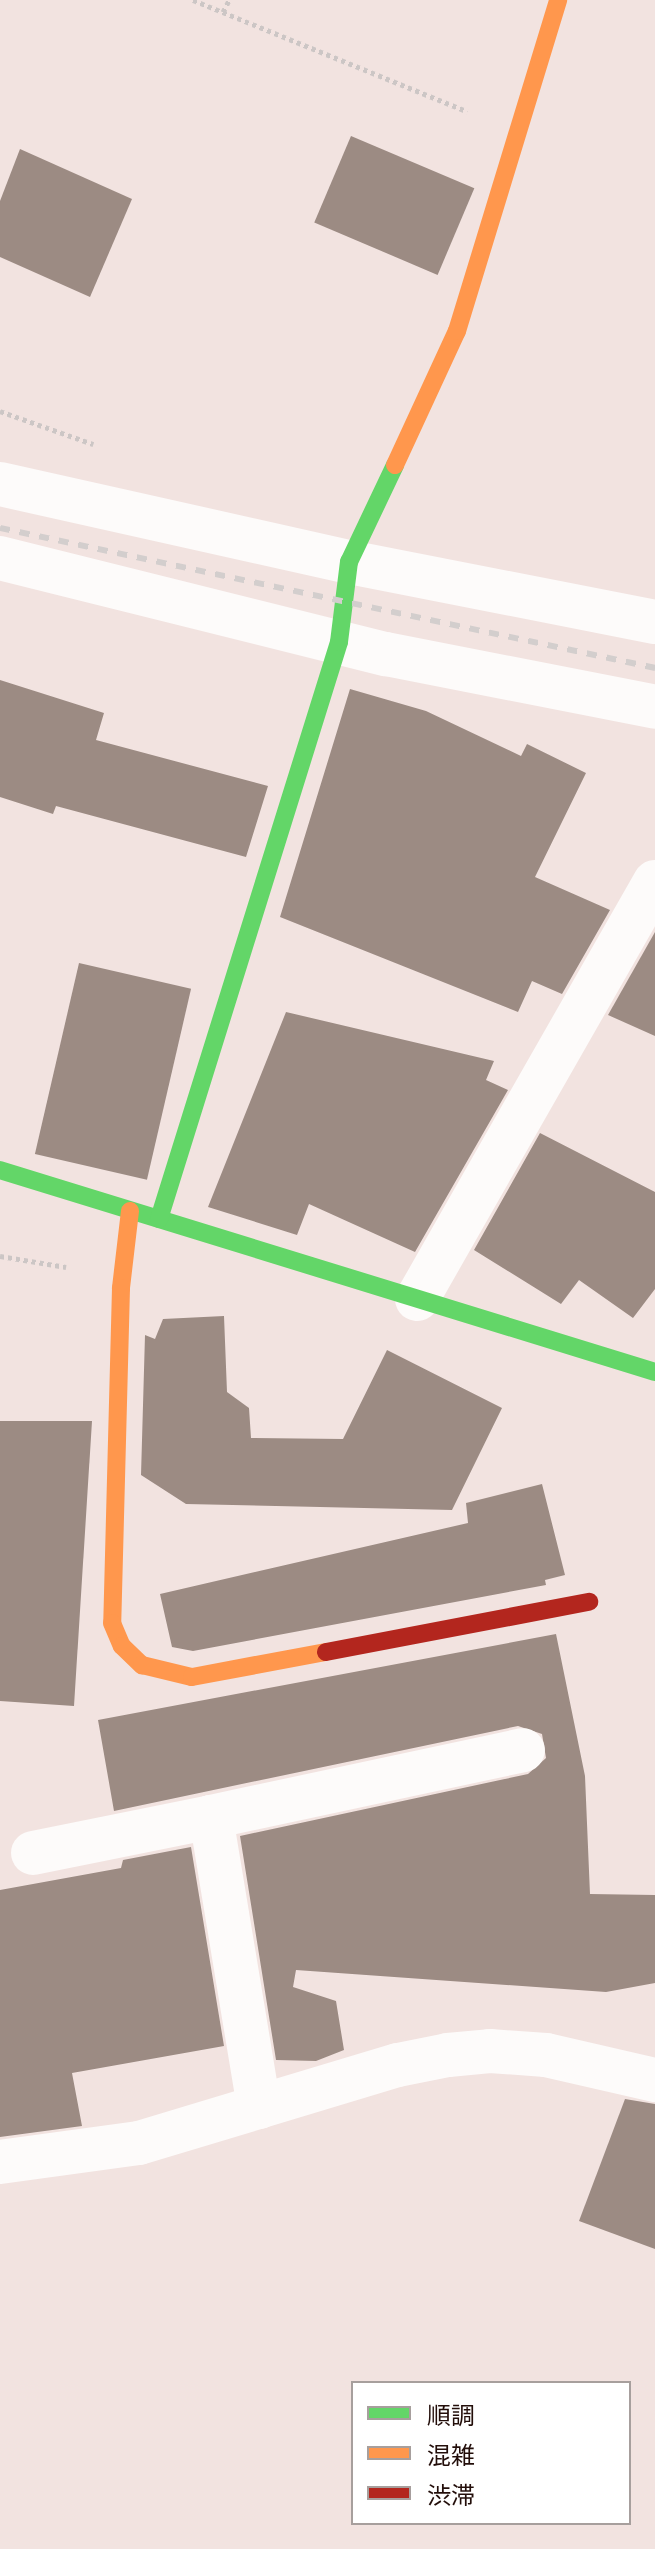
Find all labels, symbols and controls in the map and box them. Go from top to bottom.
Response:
legend [351,2381,631,2525]
text: 順調 [427,2402,475,2430]
text: 混雑 [427,2442,475,2470]
text: 渋滞 [427,2482,475,2510]

